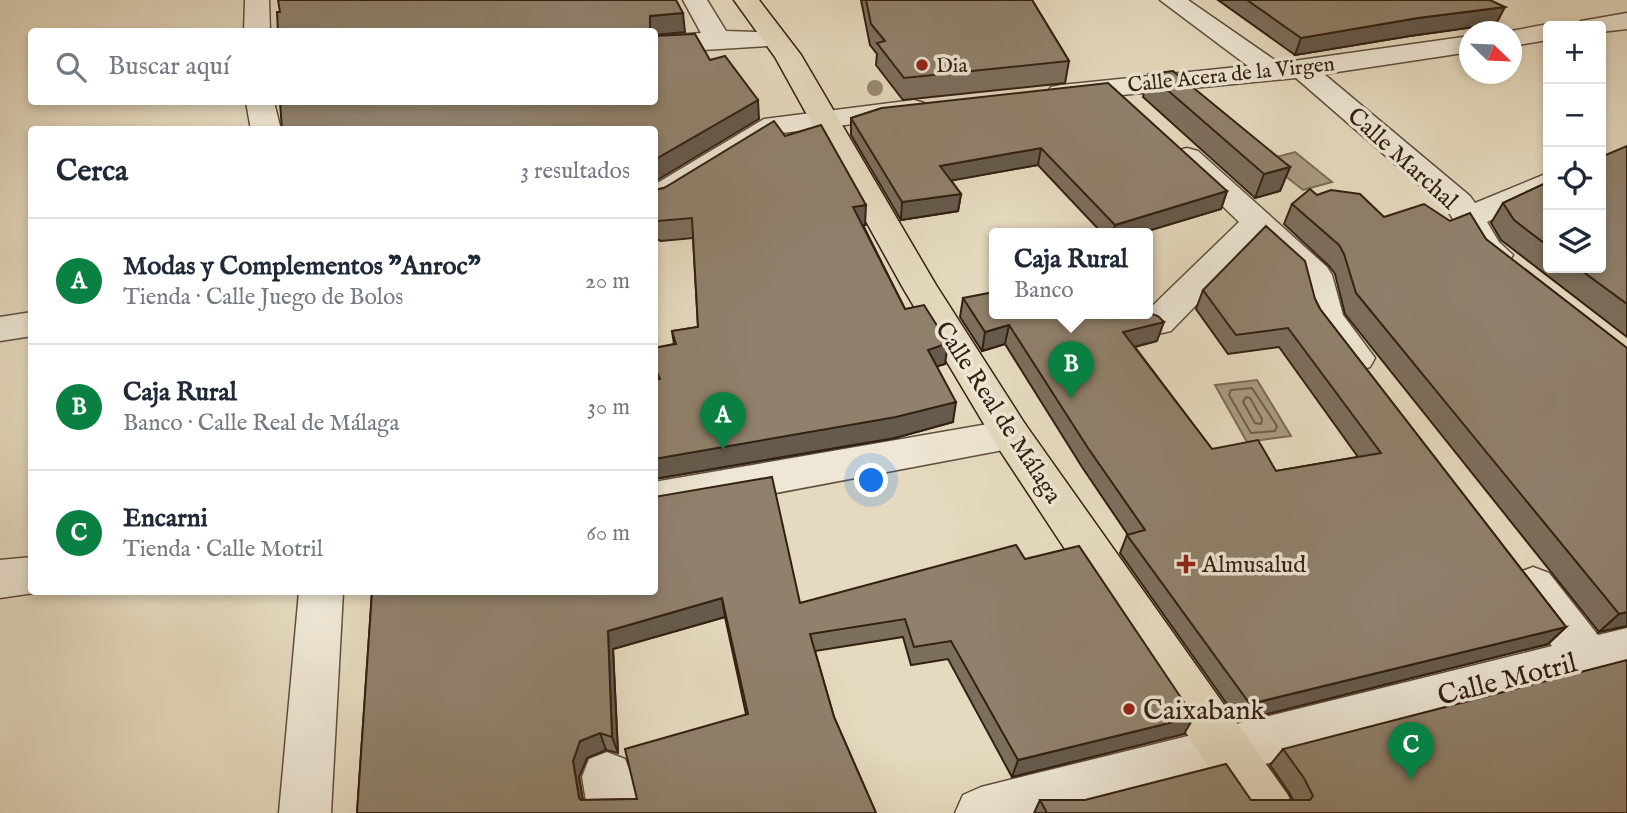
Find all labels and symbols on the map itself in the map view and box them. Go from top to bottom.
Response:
north arrow [1459,21,1522,84]
street label: Calle Acera de la Virgen [1126,51,1336,100]
place label: Dia [936,53,968,80]
marker: Dia [914,57,930,73]
street label: Calle Marchal [1340,101,1464,217]
street label: Calle Real de Málaga [927,316,1068,510]
pin: B [1048,341,1094,399]
pin: A [700,392,746,450]
your location [854,463,888,497]
place label: Almusalud [1201,550,1306,581]
marker: Almusalud [1176,554,1196,574]
street label: Calle Motril [1434,646,1581,715]
place label: Caixabank [1143,694,1266,729]
marker: Caixabank [1121,701,1137,717]
pin: C [1388,722,1434,780]

